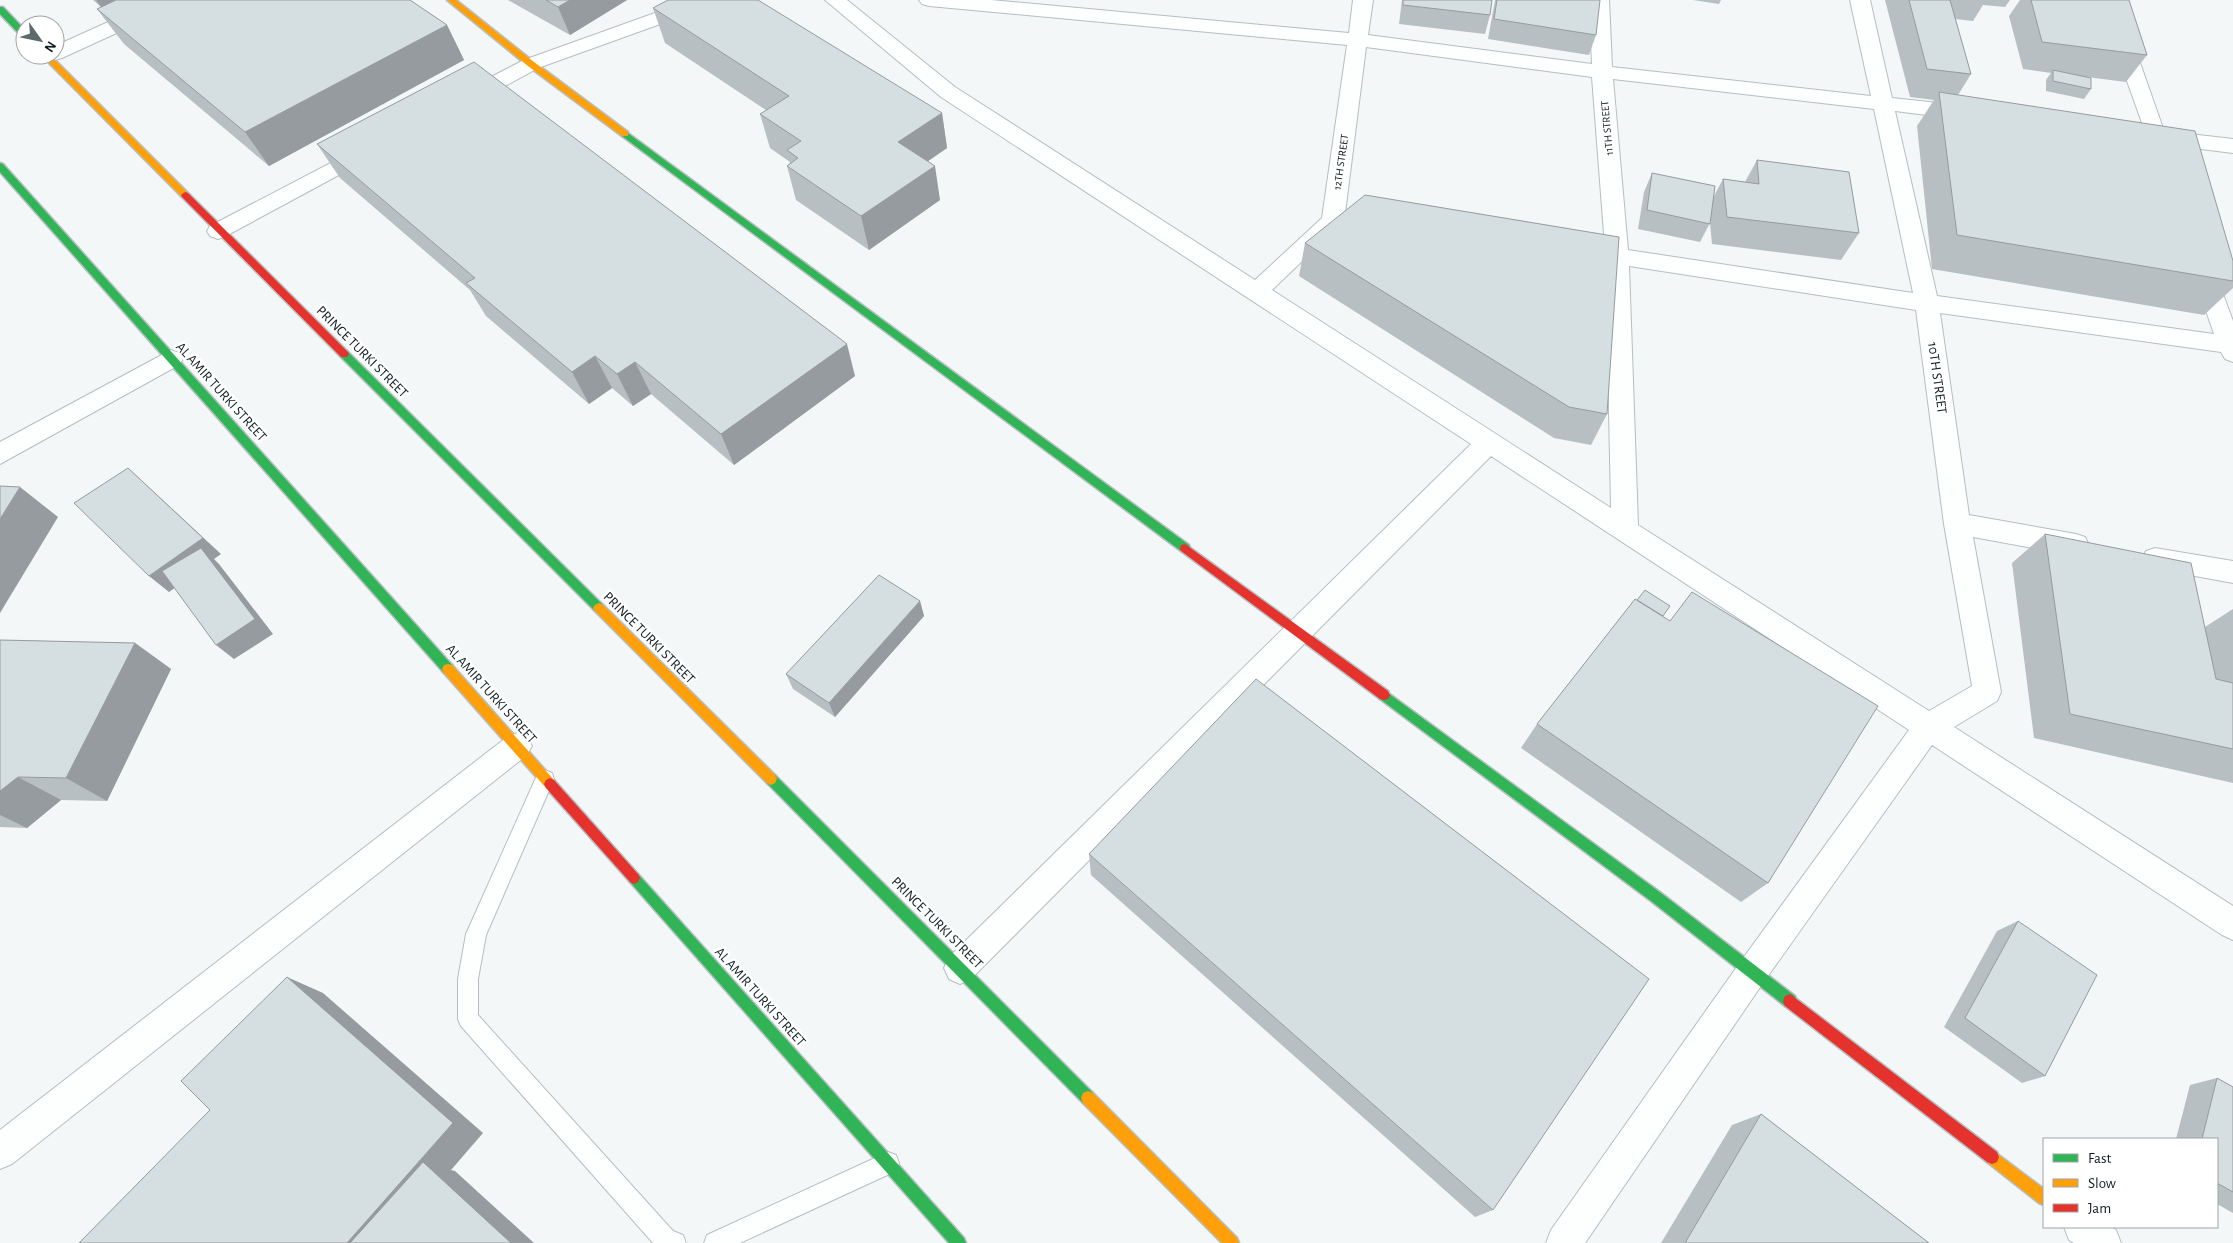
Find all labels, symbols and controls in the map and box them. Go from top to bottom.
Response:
north arrow [15,15,65,65]
text: N [42,39,59,54]
street label: 11TH STREET [1599,100,1615,156]
street label: 12TH STREET [1332,133,1350,191]
street label: PRINCE TURKI STREET [314,304,411,401]
street label: AL AMIR TURKI STREET [173,340,269,444]
street label: 10TH STREET [1925,341,1949,415]
street label: PRINCE TURKI STREET [601,590,698,687]
street label: AL AMIR TURKI STREET [443,642,539,746]
street label: PRINCE TURKI STREET [889,875,986,972]
street label: AL AMIR TURKI STREET [712,945,808,1049]
legend [2043,1138,2218,1228]
text: Fast [2088,1151,2112,1166]
text: Slow [2088,1176,2116,1191]
text: Jam [2088,1201,2111,1216]

